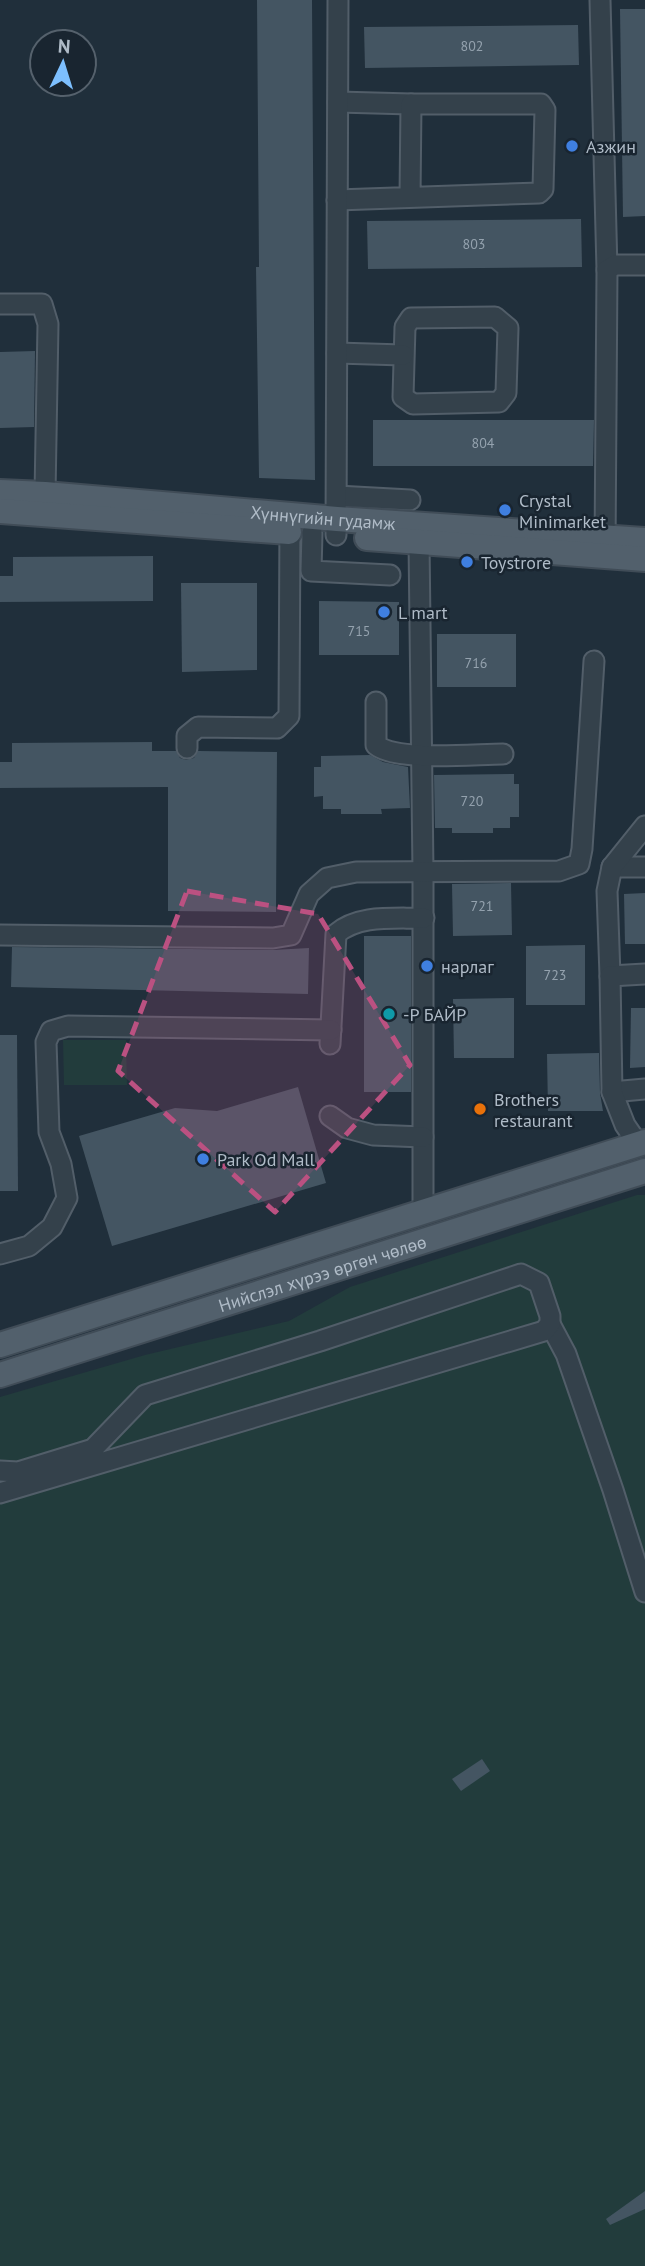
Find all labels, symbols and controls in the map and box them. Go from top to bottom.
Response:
north arrow [28,28,98,98]
text: N [57,34,71,58]
house number: 802 [461,37,483,55]
place label: Азжин [586,135,636,158]
marker: Азжин [564,138,580,154]
house number: 803 [463,235,485,253]
house number: 804 [472,434,495,452]
place label: Crystal Minimarket [519,489,606,533]
street label: Хүннүгийн гудамж [250,500,396,534]
marker: Crystal Minimarket [497,502,513,518]
place label: Toystrore [481,551,551,574]
marker: Toystrore [459,554,475,570]
place label: L mart [398,601,448,624]
marker: L mart [376,604,392,620]
house number: 715 [348,622,370,640]
house number: 716 [465,654,487,672]
house number: 720 [461,792,484,810]
house number: 721 [471,897,493,915]
place label: нарлаг [441,955,494,978]
marker: нарлаг [419,958,435,974]
house number: 723 [544,966,566,984]
place label: -Р БАЙР [403,1003,466,1026]
marker: -Р БАЙР [381,1006,397,1022]
place label: Brothers restaurant [494,1088,573,1132]
marker: Brothers restaurant [472,1101,488,1117]
place label: Park Od Mall [217,1148,316,1171]
marker: Park Od Mall [195,1151,211,1167]
street label: Нийслэл хүрээ өргөн чөлөө [215,1229,429,1317]

